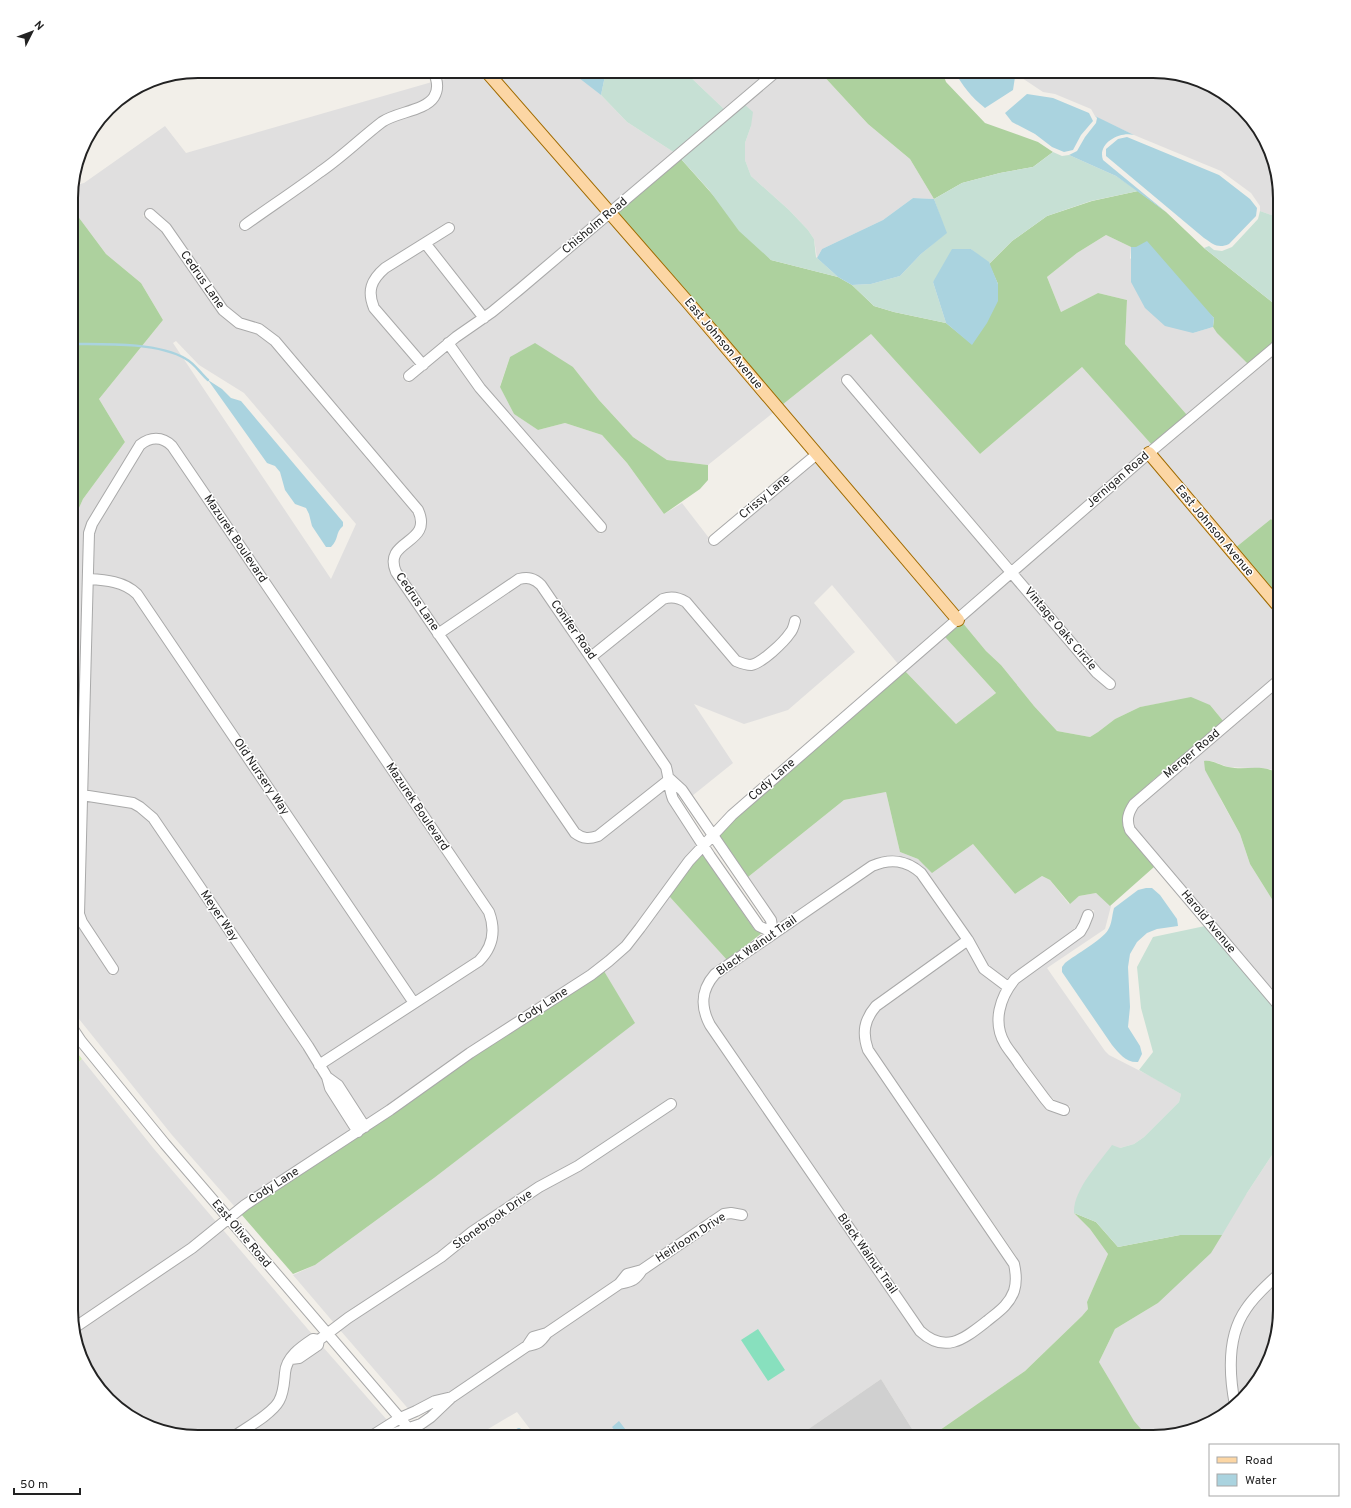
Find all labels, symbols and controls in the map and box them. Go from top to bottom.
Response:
north arrow [12,12,52,52]
text: N [31,18,47,34]
street label: Chisholm Road [559,194,631,258]
street label: Cedrus Lane [176,248,228,312]
street label: East Johnson Avenue [680,295,766,393]
street label: Jernigan Road [1083,448,1153,512]
street label: Crissy Lane [736,471,794,523]
street label: East Johnson Avenue [1171,482,1257,580]
street label: Mazurek Boulevard [200,492,270,586]
street label: Cedrus Lane [391,570,443,634]
street label: Vintage Oaks Circle [1020,584,1100,674]
street label: Conifer Road [546,597,600,663]
street label: Merger Road [1160,726,1224,782]
street label: Old Nursery Way [229,735,293,819]
street label: Cody Lane [745,755,799,805]
street label: Mazurek Boulevard [382,760,452,854]
street label: Meyer Way [196,887,242,945]
street label: Harold Avenue [1177,887,1239,957]
street label: Black Walnut Trail [714,912,800,980]
street label: Cody Lane [515,984,571,1028]
street label: Cody Lane [246,1164,302,1208]
street label: Stonebrook Drive [450,1187,536,1253]
street label: East Olive Road [208,1197,274,1271]
street label: Heirloom Drive [653,1209,729,1267]
street label: Black Walnut Trail [833,1211,901,1297]
legend [1209,1444,1339,1496]
text: Road [1245,1453,1273,1469]
scale bar [14,1470,80,1496]
text: Water [1245,1473,1277,1489]
text: 50 m [20,1477,48,1493]

